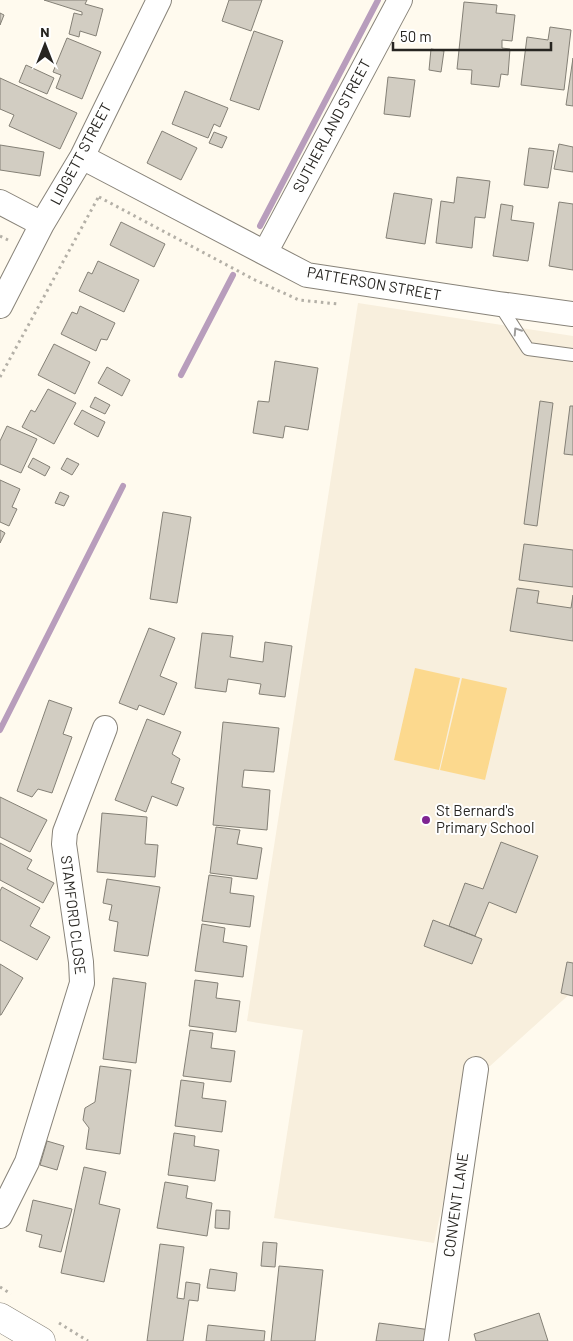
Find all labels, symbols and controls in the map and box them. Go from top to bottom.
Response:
north arrow [20,20,70,70]
scale bar [393,20,550,52]
text: N [40,23,50,40]
text: 50 m [400,27,432,45]
street label: SUTHERLAND STREET [288,56,374,195]
street label: LIDGETT STREET [46,99,115,208]
street label: PATTERSON STREET [306,262,443,304]
one-way arrow [513,328,523,337]
place label: St Bernard's Primary School [436,801,534,836]
marker: St Bernard's Primary School [420,814,432,826]
street label: STAMFORD CLOSE [58,854,90,976]
street label: CONVENT LANE [439,1152,471,1258]

